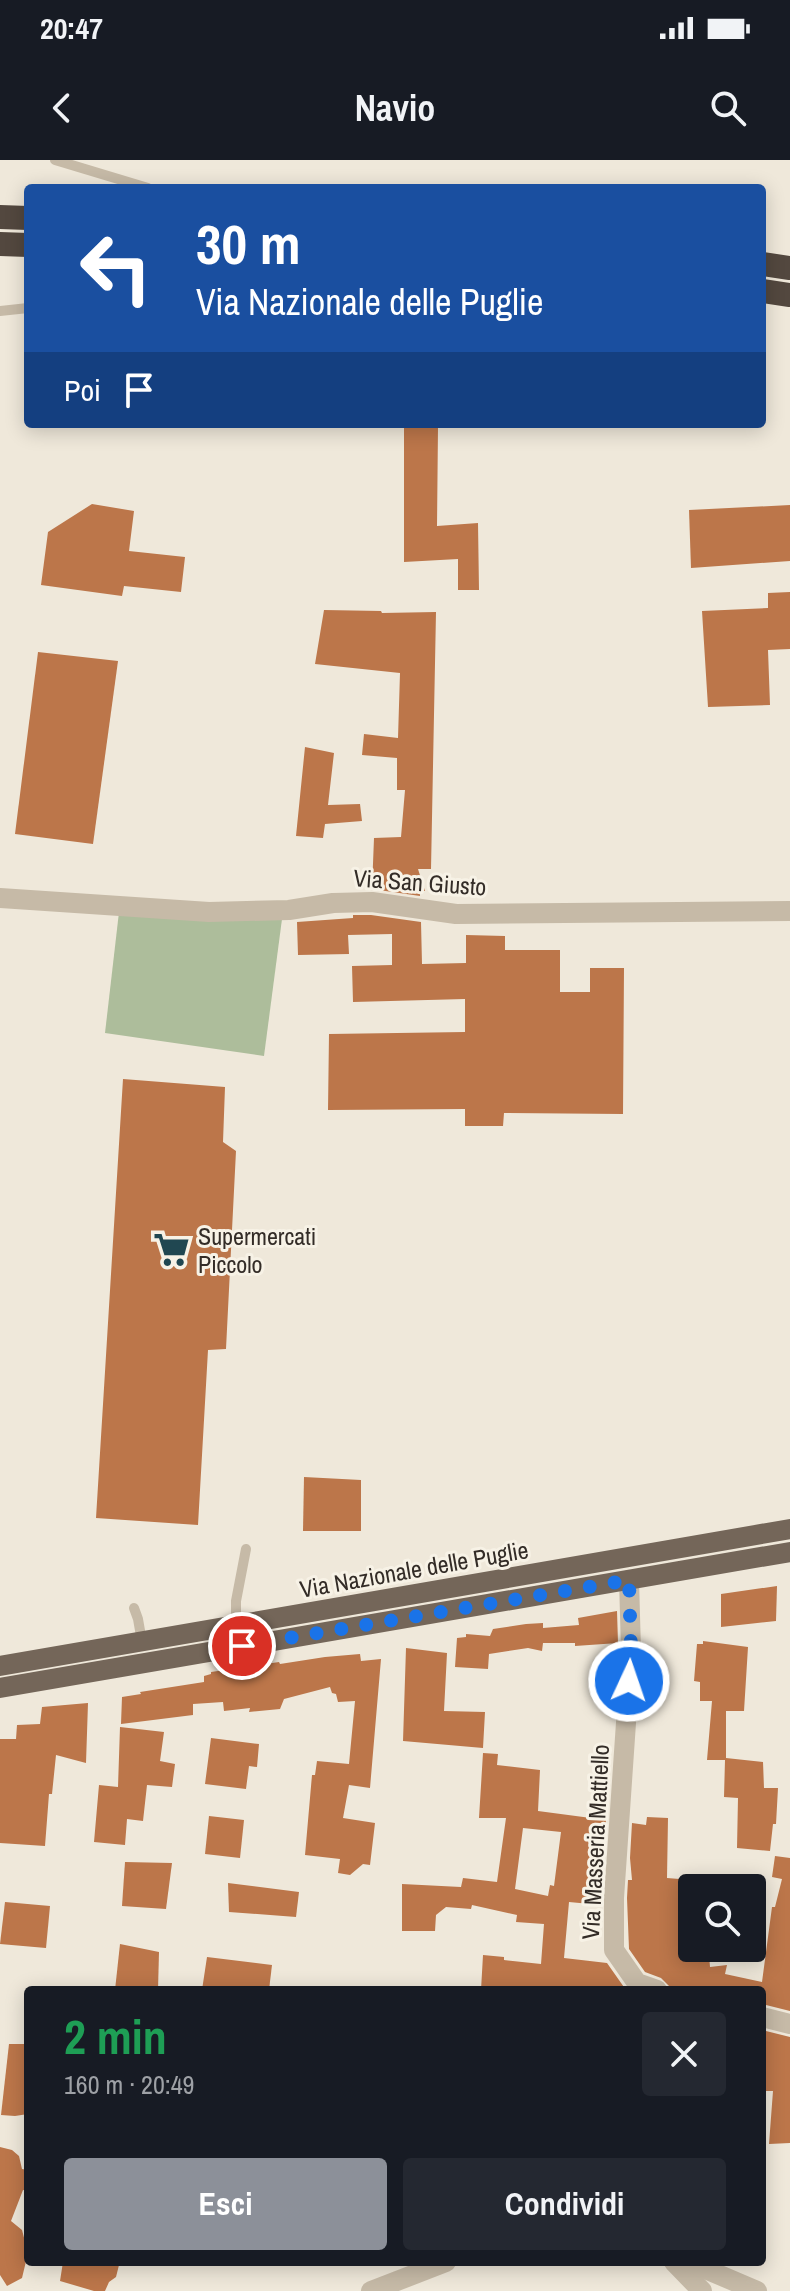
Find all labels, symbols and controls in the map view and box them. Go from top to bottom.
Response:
text: 20:47 [40,8,103,48]
text: Navio [355,84,435,132]
icon: back [40,86,84,130]
icon: search [706,86,750,130]
text: 30 m [196,206,301,281]
icon: left [64,216,168,320]
text: Via Nazionale delle Puglie [196,278,543,326]
icon: arrive [117,368,161,412]
text: Poi [64,370,101,410]
street label: Via San Giusto [352,861,488,903]
place label: Supermercati Piccolo [198,1220,316,1280]
supermarket icon: Supermercati Piccolo [153,1231,191,1269]
street label: Via Nazionale delle Puglie [297,1533,531,1605]
pin [208,1612,276,1680]
icon: arrive [220,1624,264,1668]
position arrow [587,1639,671,1723]
street label: Via Masseria Mattiello [574,1744,616,1940]
map controls [678,1874,766,1962]
button: search [678,1874,766,1962]
text: 2 min [64,2004,167,2069]
button: close [642,2012,726,2096]
text: 160 m · 20:49 [64,2067,194,2102]
button: Esci [64,2158,387,2250]
button: Condividi [403,2158,726,2250]

